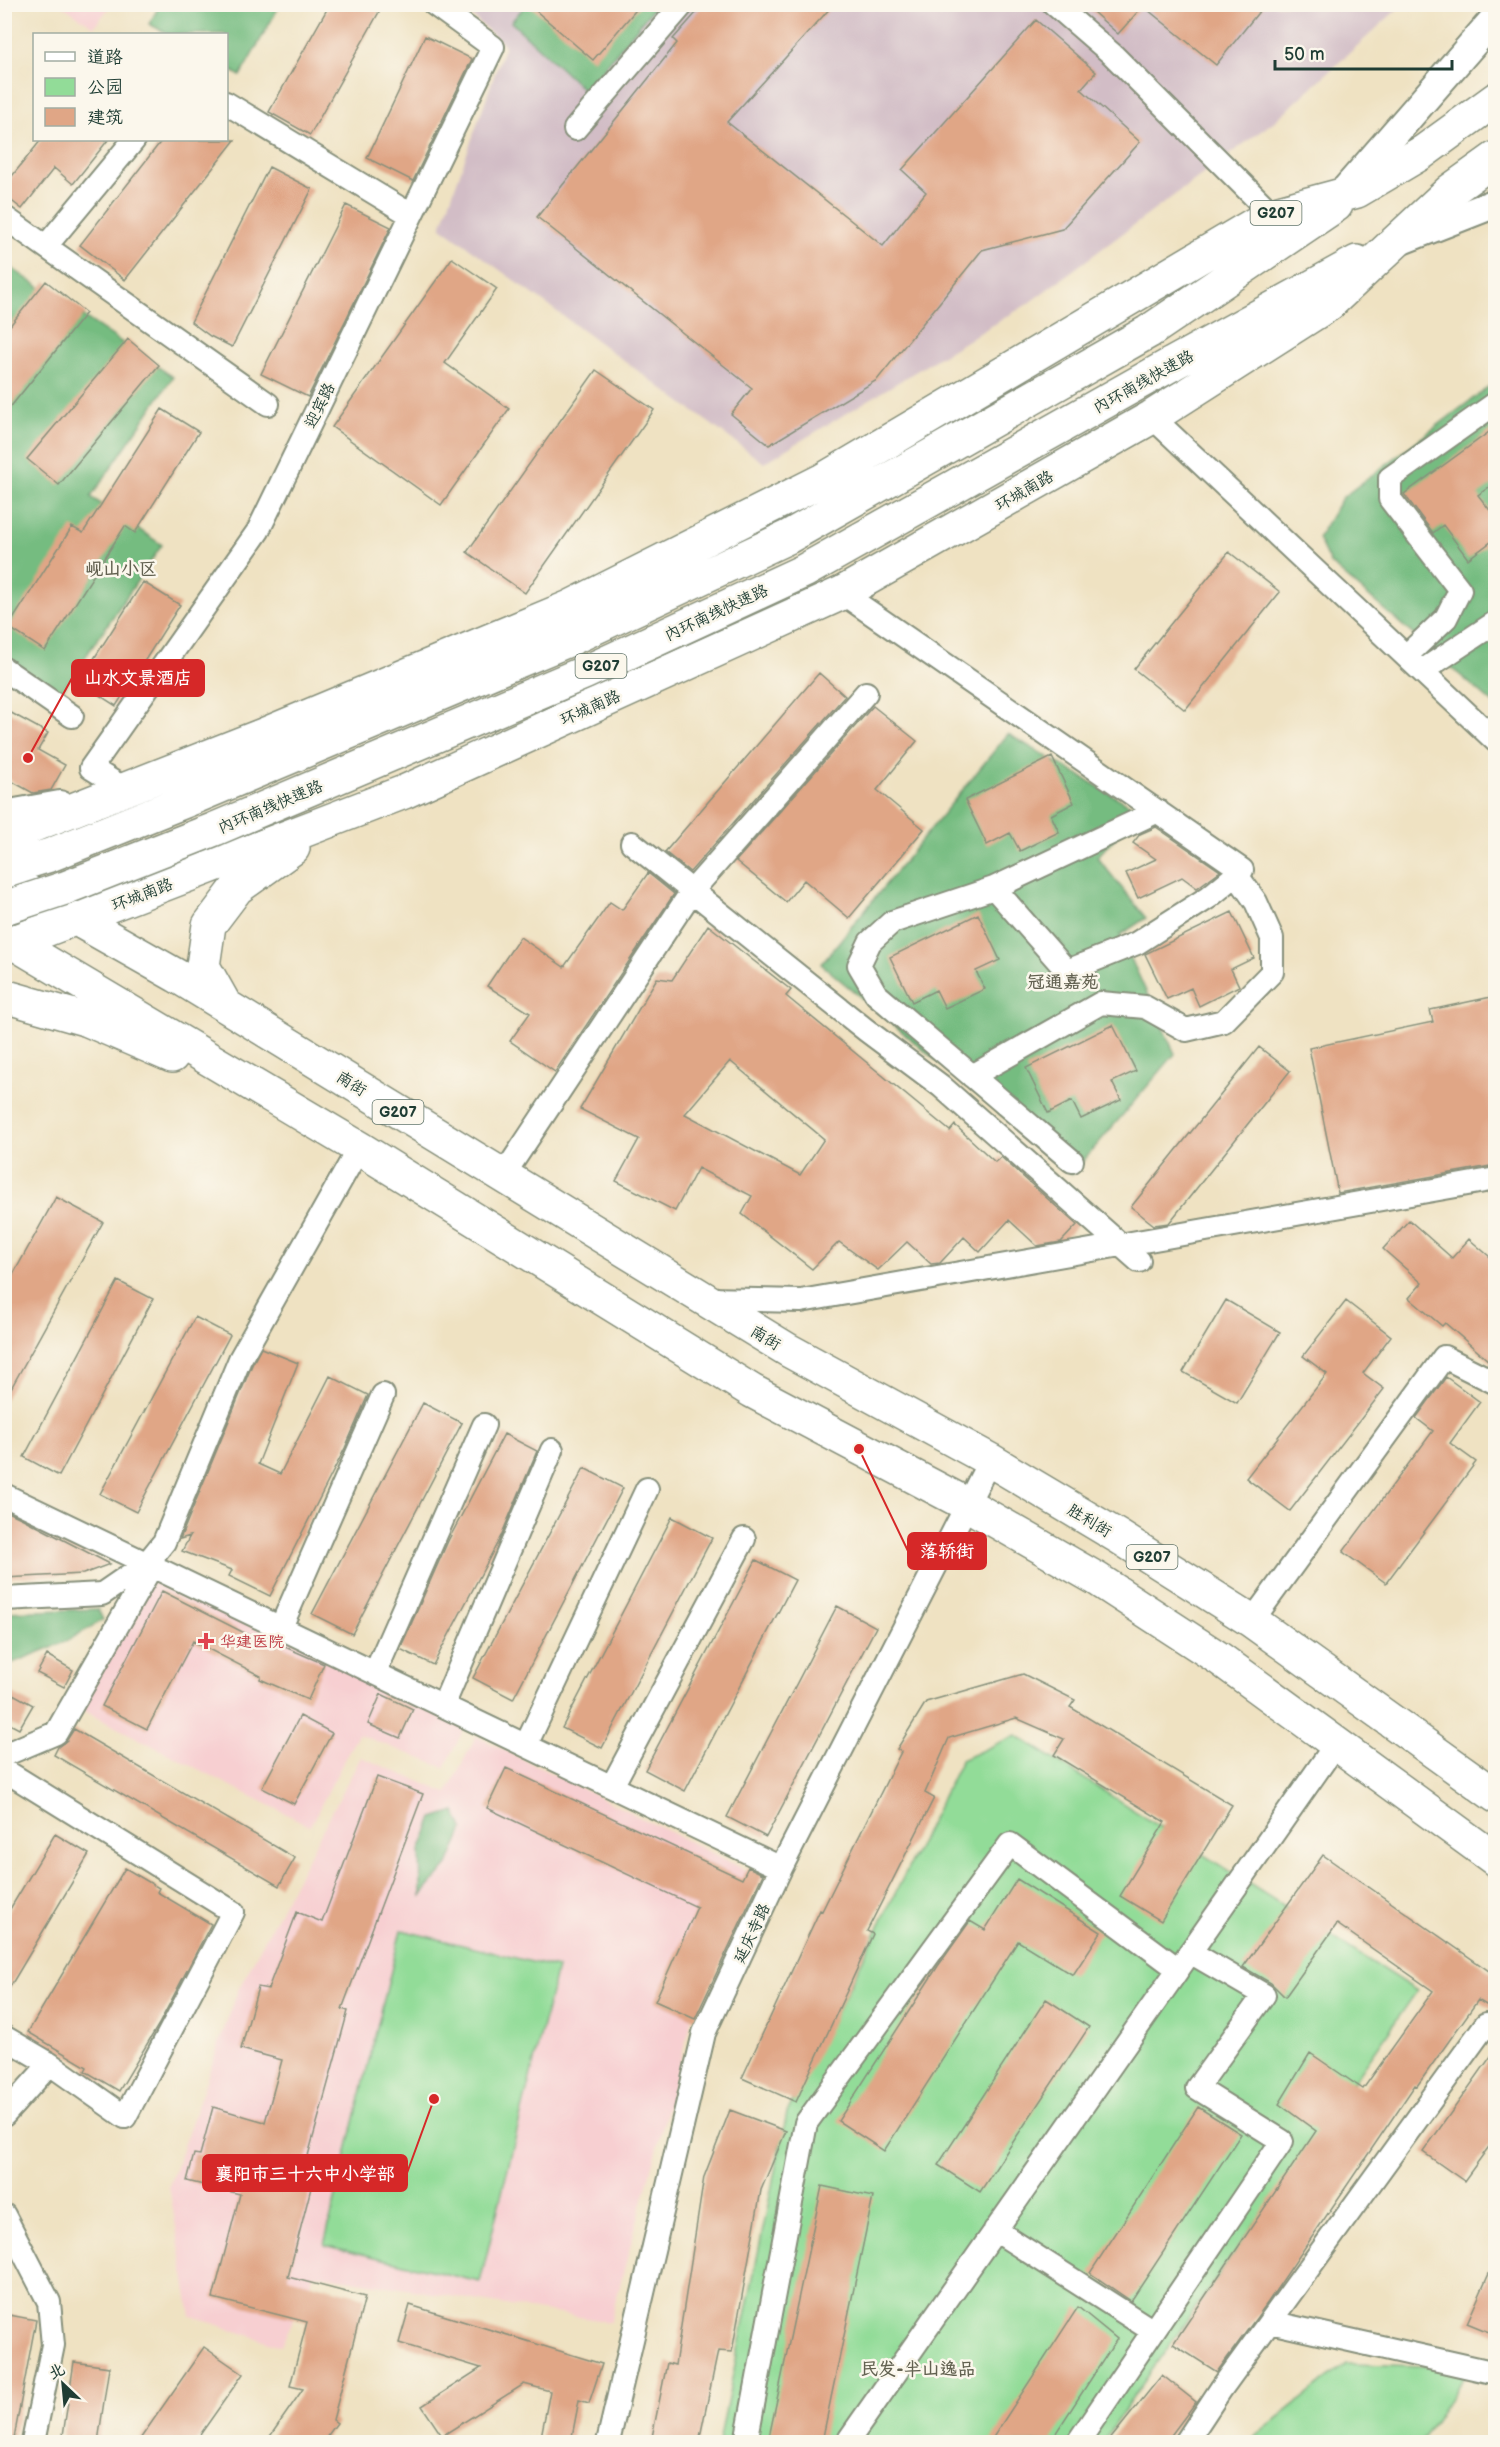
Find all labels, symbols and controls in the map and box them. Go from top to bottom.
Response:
legend [33,33,228,141]
scale bar [1275,33,1452,71]
text: 50 m [1284,44,1325,65]
text: 道路 [87,47,123,68]
text: 公园 [87,77,123,98]
text: 建筑 [87,107,123,128]
road number: G207 [1250,201,1302,225]
street label: 内环南线快速路 [1090,347,1197,418]
street label: 迎宾路 [301,380,339,431]
street label: 环城南路 [992,467,1057,516]
district label: 岘山小区 [85,559,157,580]
street label: 内环南线快速路 [662,581,771,646]
road number: G207 [576,654,626,678]
callout: 山水文景酒店 [72,660,204,696]
text: 山水文景酒店 [84,668,192,689]
street label: 环城南路 [558,687,624,730]
street label: 内环南线快速路 [215,777,326,838]
street label: 环城南路 [109,875,176,916]
district label: 冠通嘉苑 [1027,972,1099,993]
street label: 南街 [333,1068,370,1101]
road number: G207 [372,1100,424,1124]
street label: 南街 [747,1322,784,1355]
street label: 胜利街 [1064,1501,1115,1542]
callout: 落轿街 [908,1533,986,1569]
text: 落轿街 [920,1541,974,1562]
road number: G207 [1126,1545,1178,1569]
marker: 华建医院 [197,1632,215,1650]
place label: 华建医院 [220,1633,284,1652]
street label: 延庆寺路 [730,1901,774,1967]
callout: 襄阳市三十六中小学部 [203,2155,407,2191]
text: 襄阳市三十六中小学部 [215,2164,395,2185]
north arrow [33,2354,93,2414]
district label: 民发-半山逸品 [860,2359,976,2380]
text: 北 [46,2360,68,2384]

